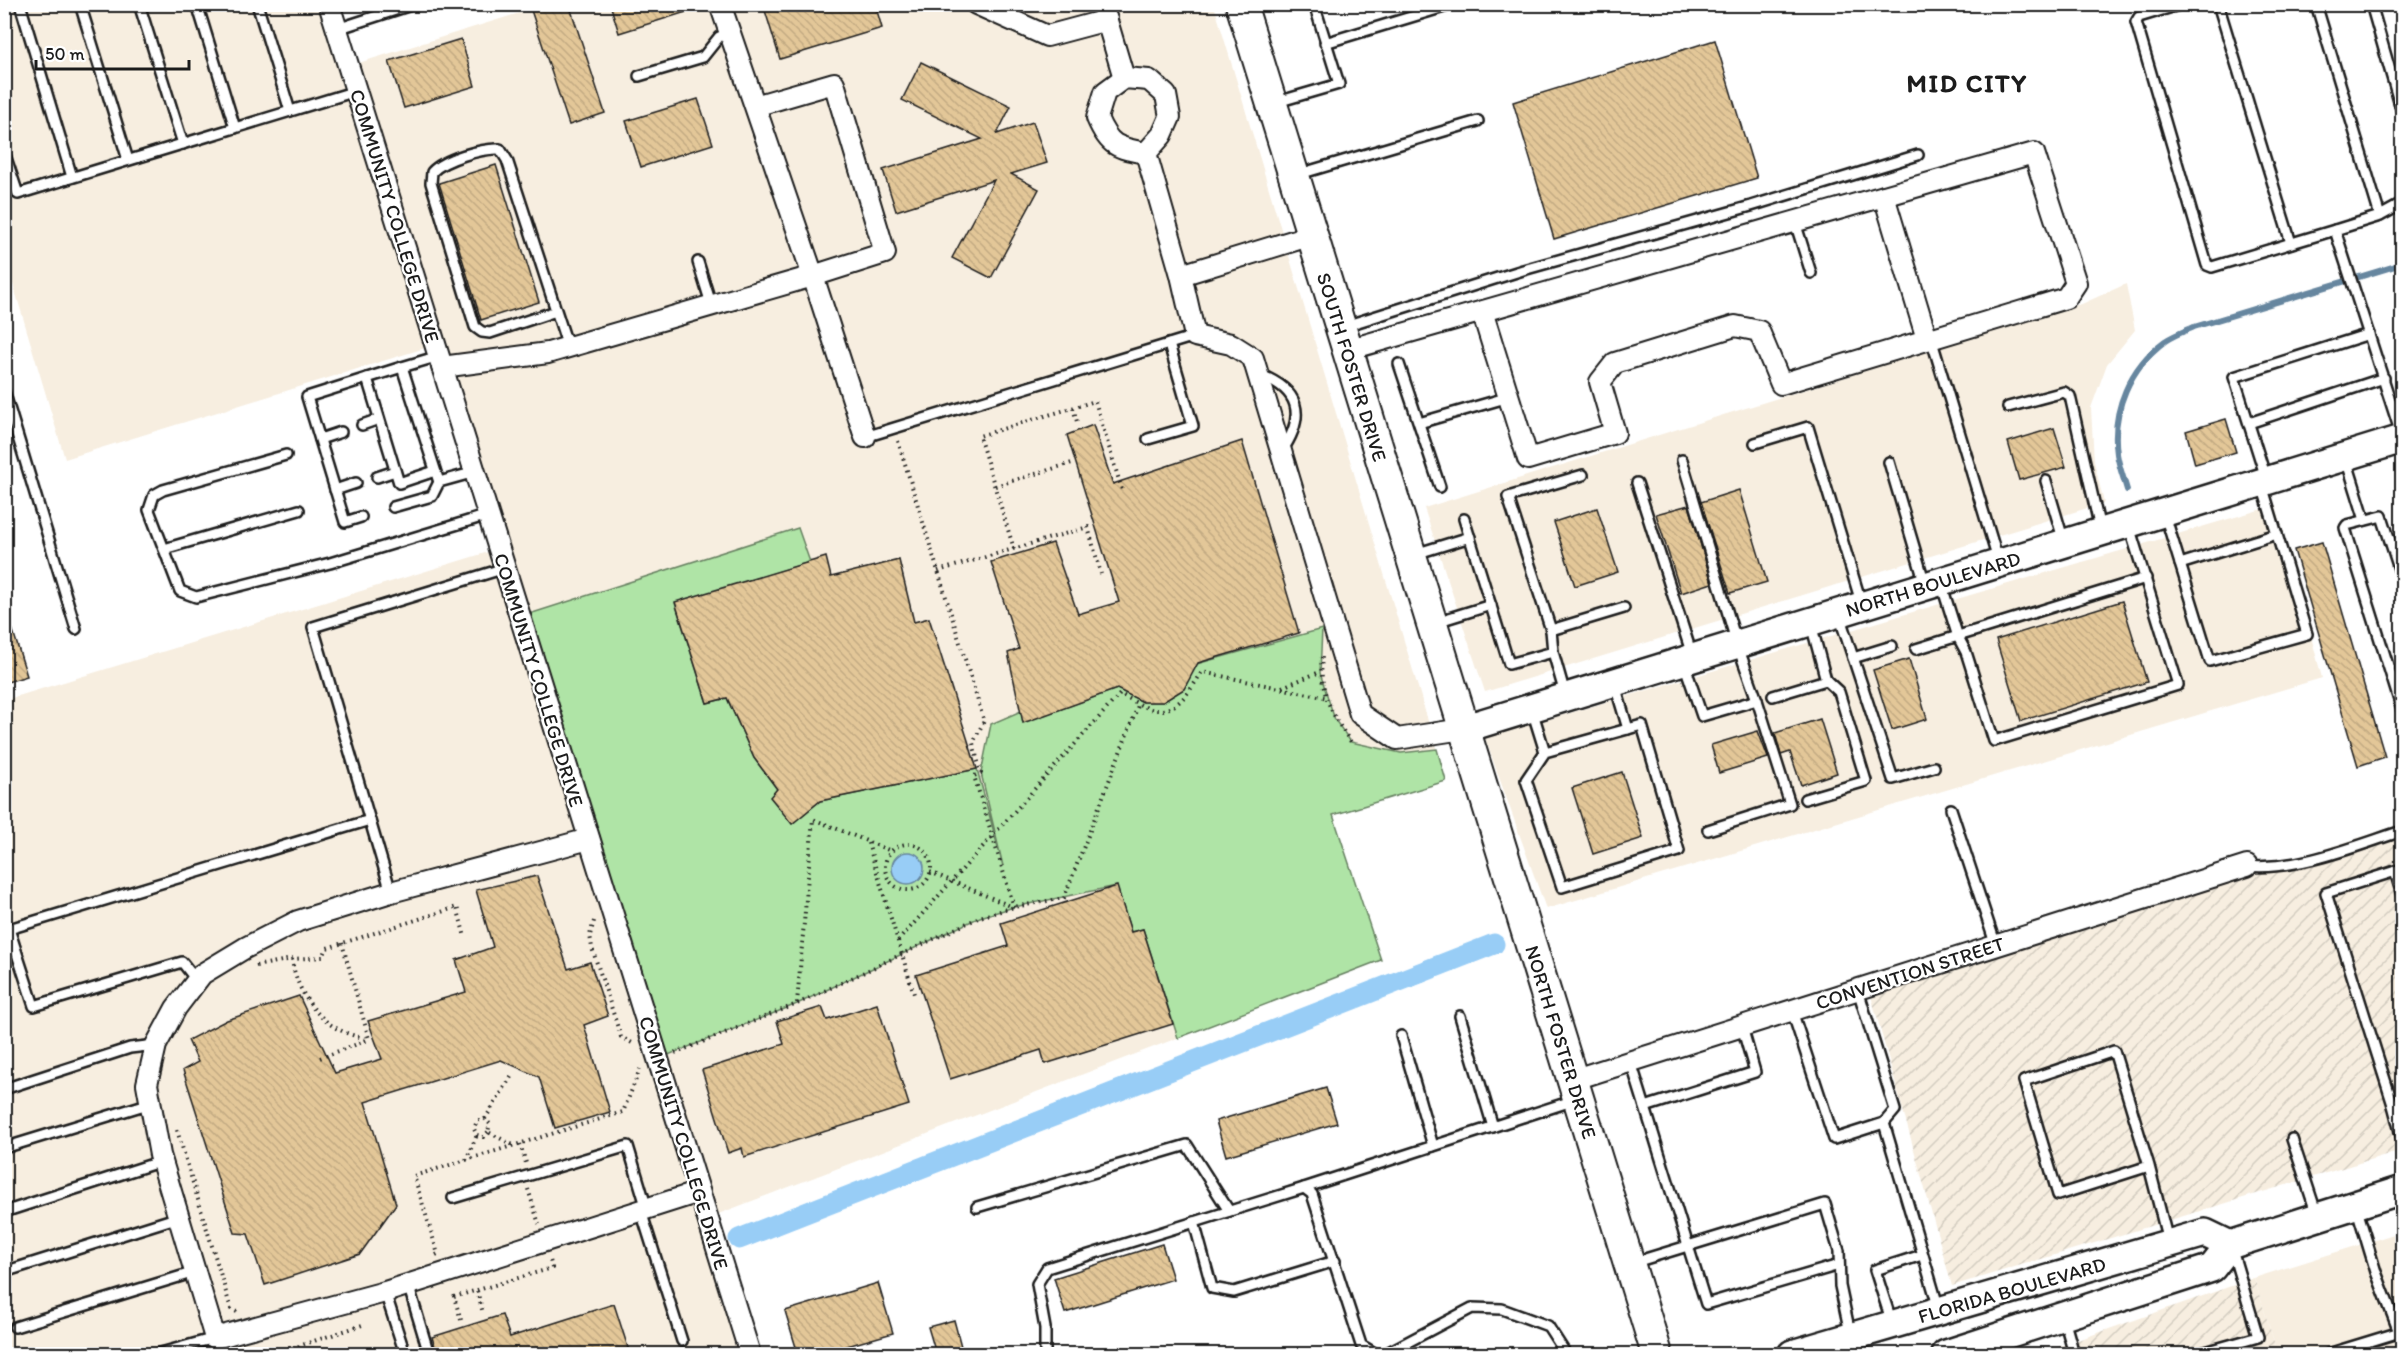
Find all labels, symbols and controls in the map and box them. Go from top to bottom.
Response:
scale bar [36,33,189,71]
text: 50 m [45,43,85,65]
district label: MID CITY [1907,67,2028,99]
street label: COMMUNITY COLLEGE DRIVE [345,86,445,346]
street label: SOUTH FOSTER DRIVE [1312,270,1392,464]
street label: NORTH BOULEVARD [1843,546,2023,622]
street label: COMMUNITY COLLEGE DRIVE [489,550,589,810]
street label: CONVENTION STREET [1813,931,2007,1015]
street label: NORTH FOSTER DRIVE [1520,942,1602,1142]
street label: COMMUNITY COLLEGE DRIVE [634,1013,734,1273]
street label: FLORIDA BOULEVARD [1915,1252,2109,1328]

